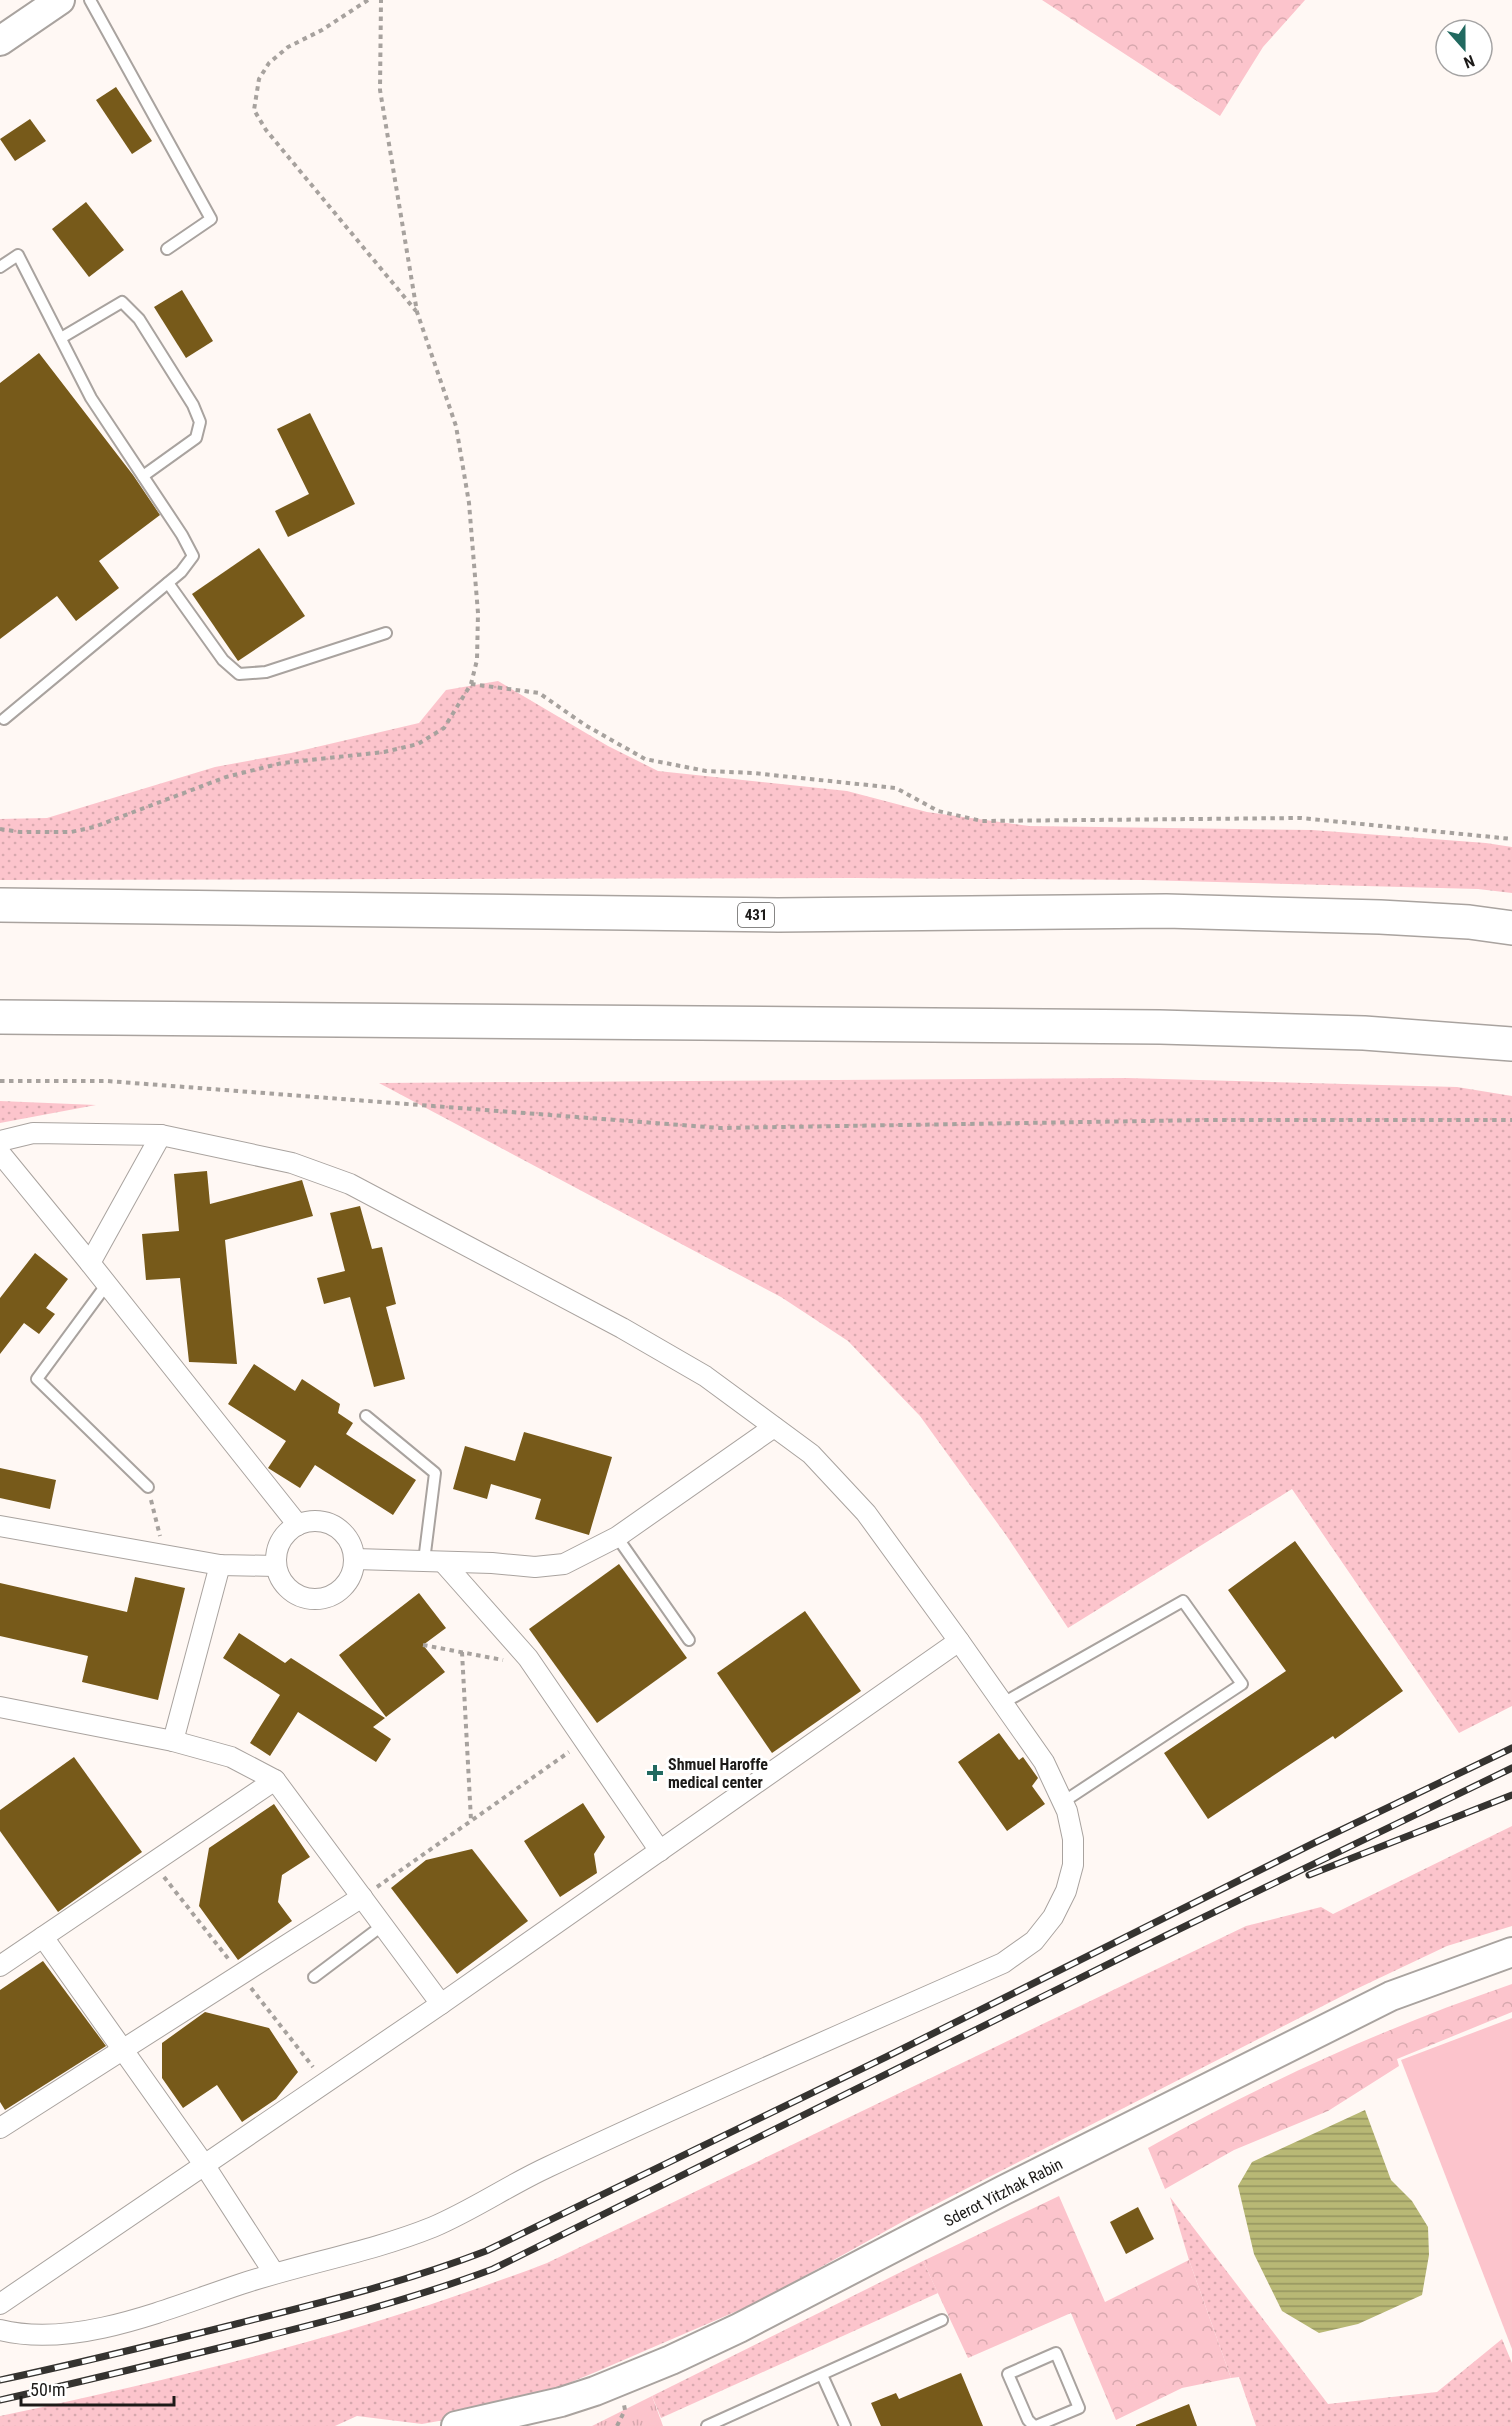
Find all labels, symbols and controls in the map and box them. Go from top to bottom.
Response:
north arrow [1434,18,1494,78]
text: N [1461,51,1477,72]
road number: 431 [738,903,774,927]
place label: Shmuel Haroffe medical center [668,1755,768,1792]
marker: Shmuel Haroffe medical center [646,1764,664,1782]
street label: Sderot Yitzhak Rabin [941,2154,1066,2231]
scale bar [21,2369,174,2407]
text: 50 m [30,2379,65,2400]

